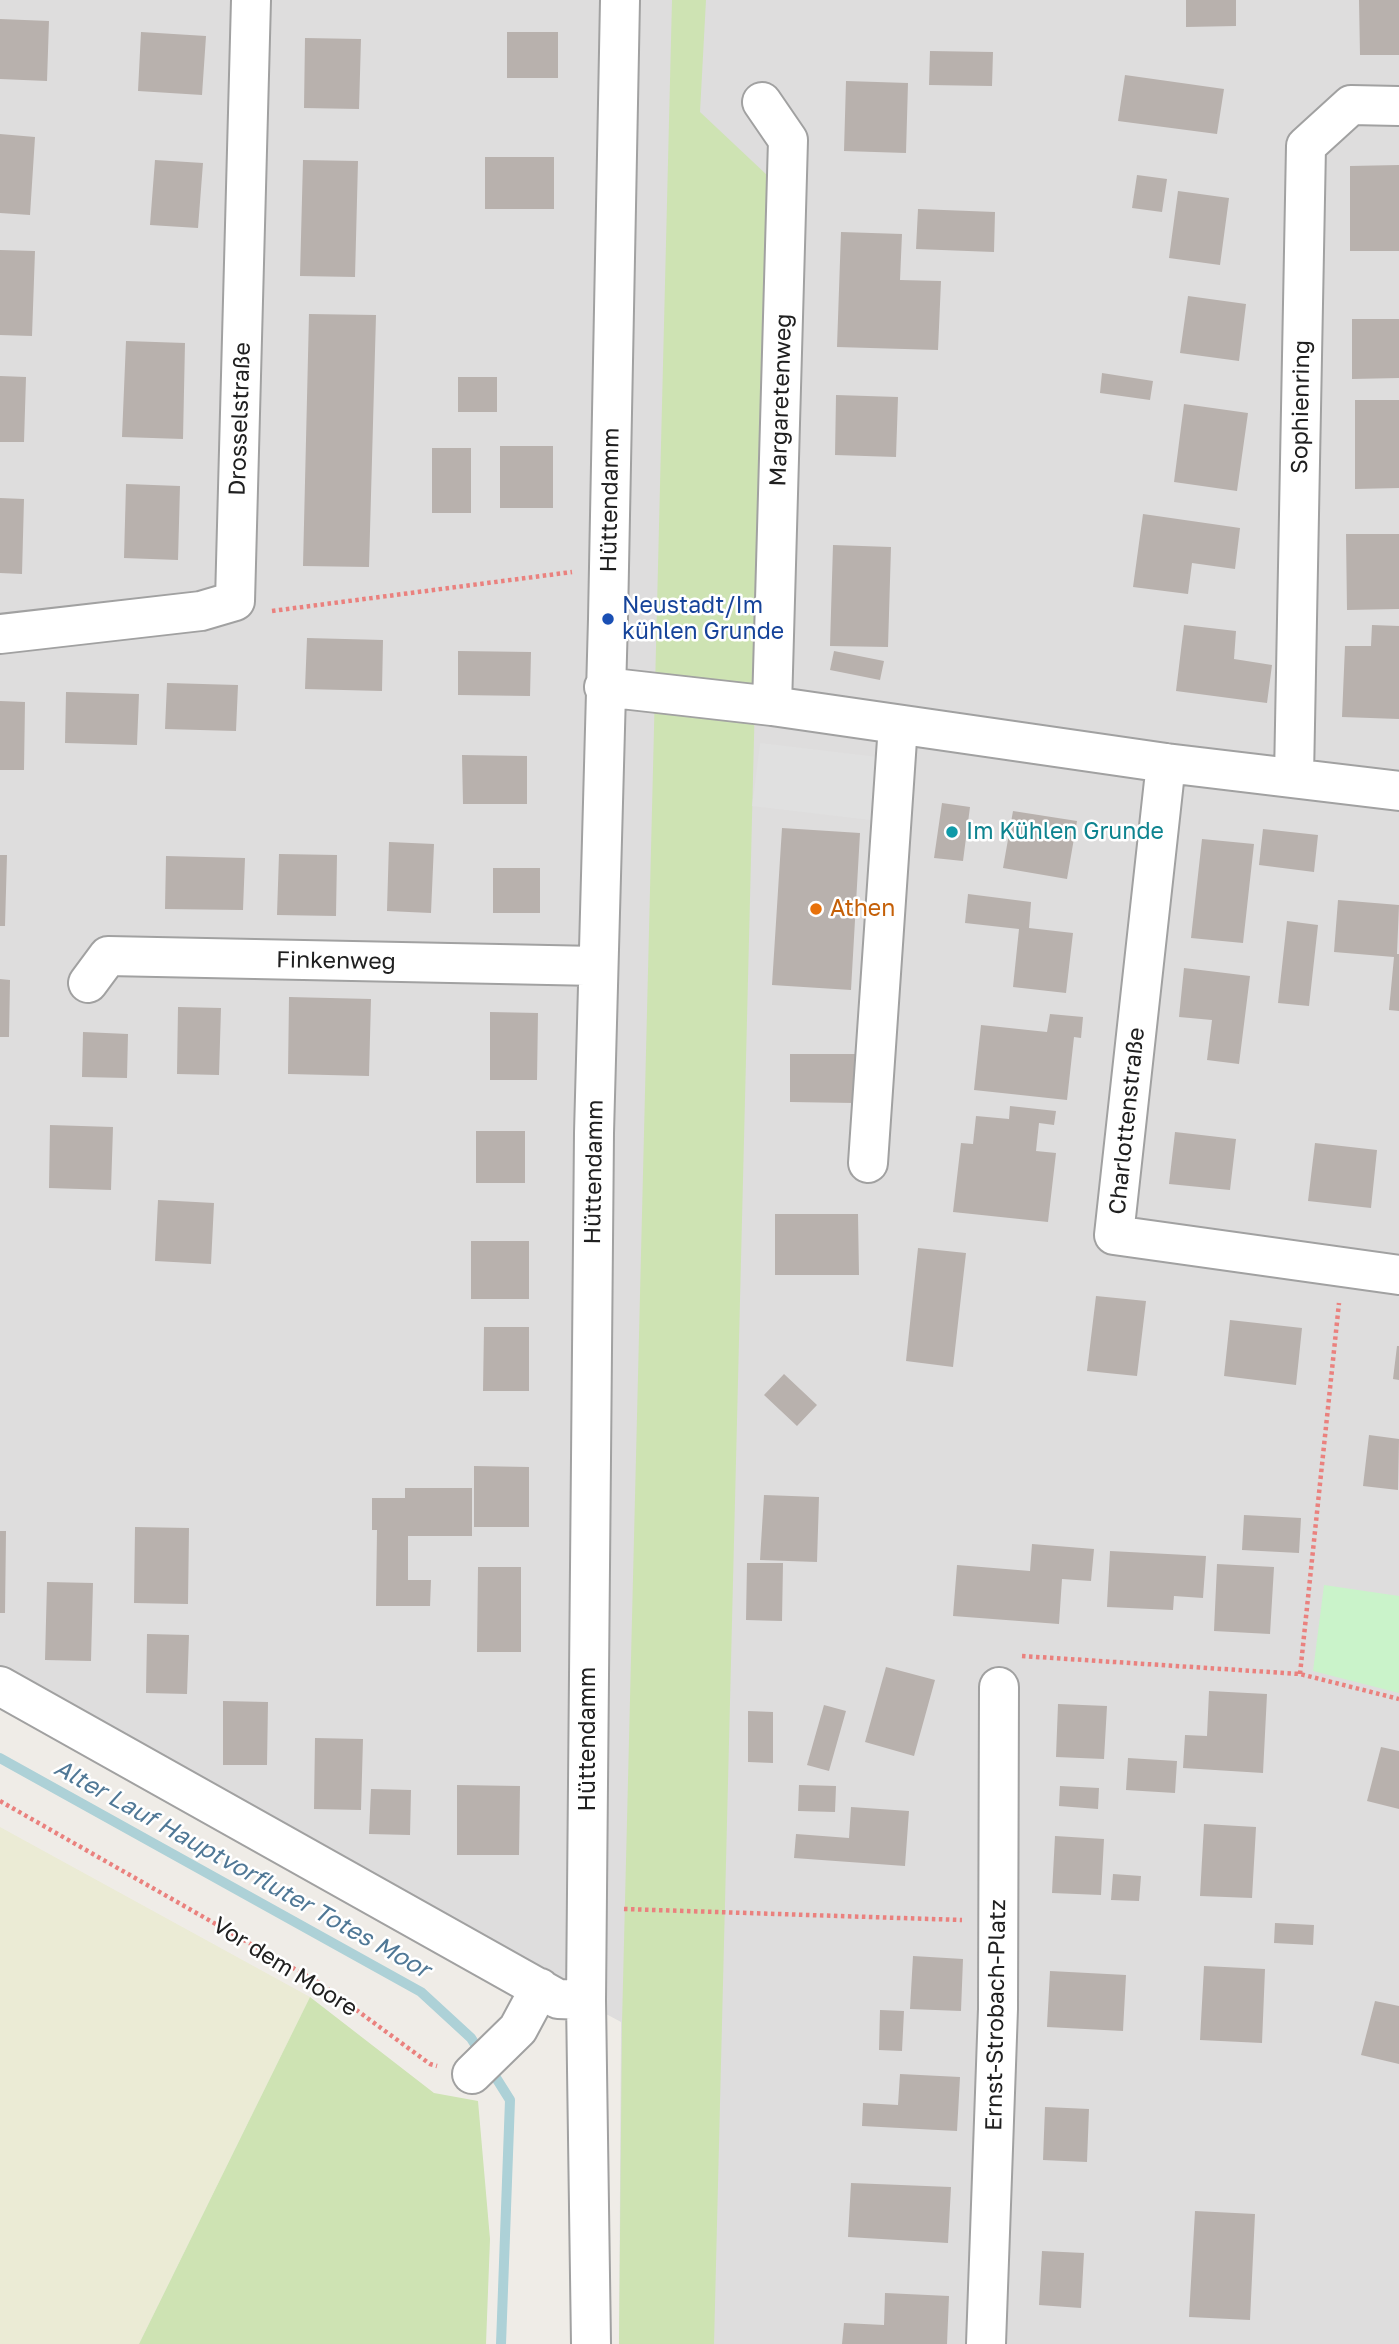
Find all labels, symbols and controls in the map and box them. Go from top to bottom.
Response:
street label: Margaretenweg [764,313,798,487]
street label: Sophienring [1286,340,1316,474]
street label: Drosselstraße [224,342,256,496]
street label: Hüttendamm [595,427,625,573]
place label: Neustadt/Im kühlen Grunde [622,592,784,646]
marker: Neustadt/Im kühlen Grunde [600,611,616,627]
place label: Im Kühlen Grunde [966,818,1164,846]
marker: Im Kühlen Grunde [944,824,960,840]
place label: Athen [830,895,895,923]
marker: Athen [808,901,824,917]
street label: Finkenweg [276,946,396,976]
street label: Charlottenstraße [1103,1026,1151,1216]
street label: Hüttendamm [579,1099,609,1245]
street label: Hüttendamm [574,1667,602,1811]
water label: Alter Lauf Hauptvorfluter Totes Moor [49,1753,435,1985]
street label: Ernst-Strobach-Platz [980,1899,1012,2131]
street label: Vor dem Moore [207,1911,363,2023]

